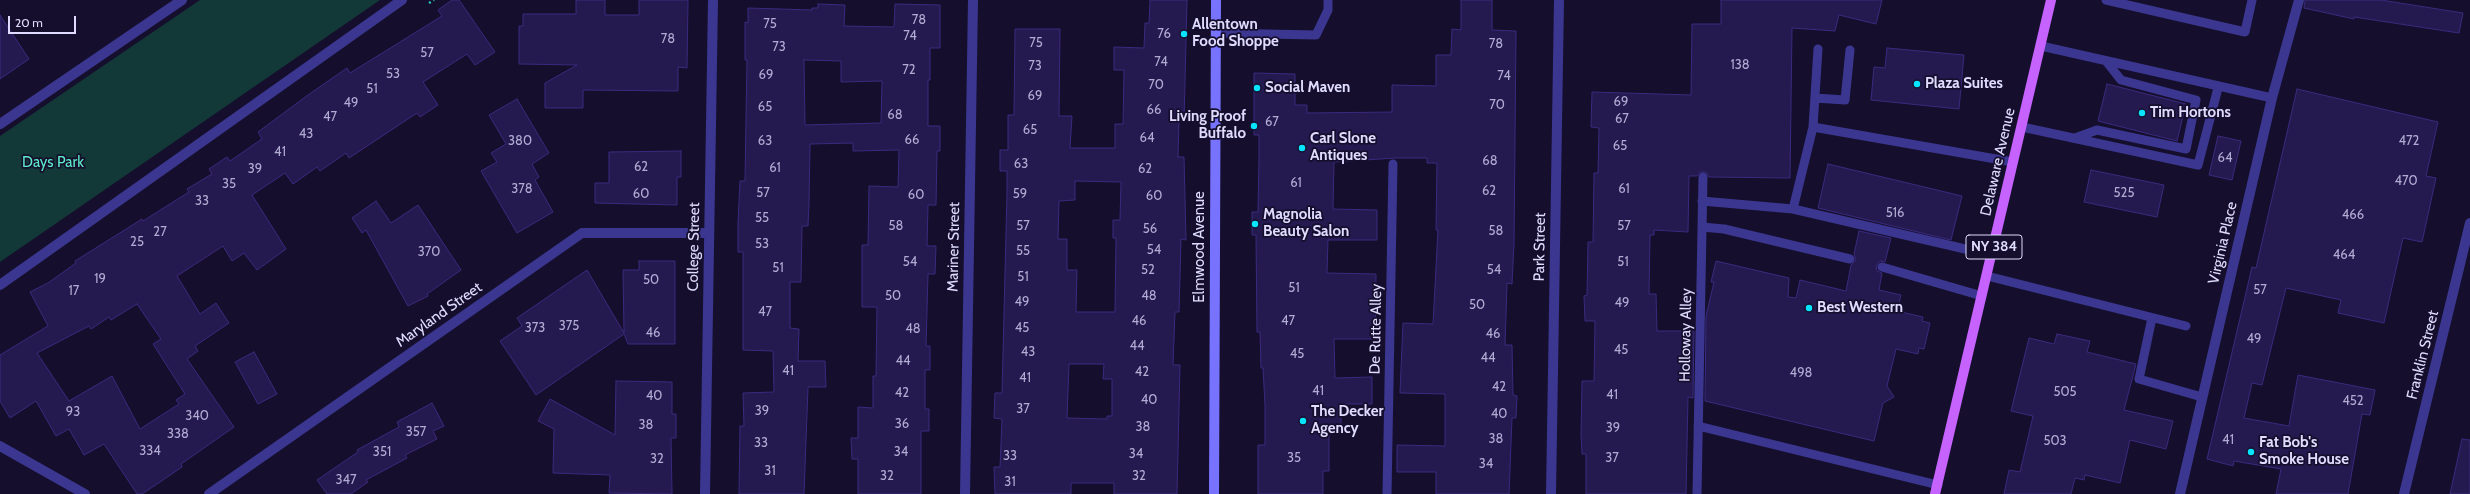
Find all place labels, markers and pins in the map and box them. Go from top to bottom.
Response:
place label: Allentown Food Shoppe [1192,16,1279,51]
marker: Allentown Food Shoppe [1179,29,1189,39]
place label: Plaza Suites [1925,75,2003,93]
place label: Social Maven [1265,79,1350,97]
marker: Plaza Suites [1912,79,1922,89]
marker: Social Maven [1252,83,1262,93]
place label: Tim Hortons [2150,104,2231,122]
place label: Living Proof Buffalo [1169,108,1246,143]
marker: Tim Hortons [2137,108,2147,118]
marker: Living Proof Buffalo [1249,121,1259,131]
place label: Carl Slone Antiques [1310,130,1376,165]
marker: Carl Slone Antiques [1297,143,1307,153]
place label: Magnolia Beauty Salon [1263,206,1349,241]
marker: Magnolia Beauty Salon [1250,219,1260,229]
place label: Best Western [1817,299,1903,317]
marker: Best Western [1804,303,1814,313]
place label: The Decker Agency [1311,403,1383,438]
marker: The Decker Agency [1298,416,1308,426]
place label: Fat Bob's Smoke House [2259,434,2349,469]
marker: Fat Bob's Smoke House [2246,447,2256,457]

